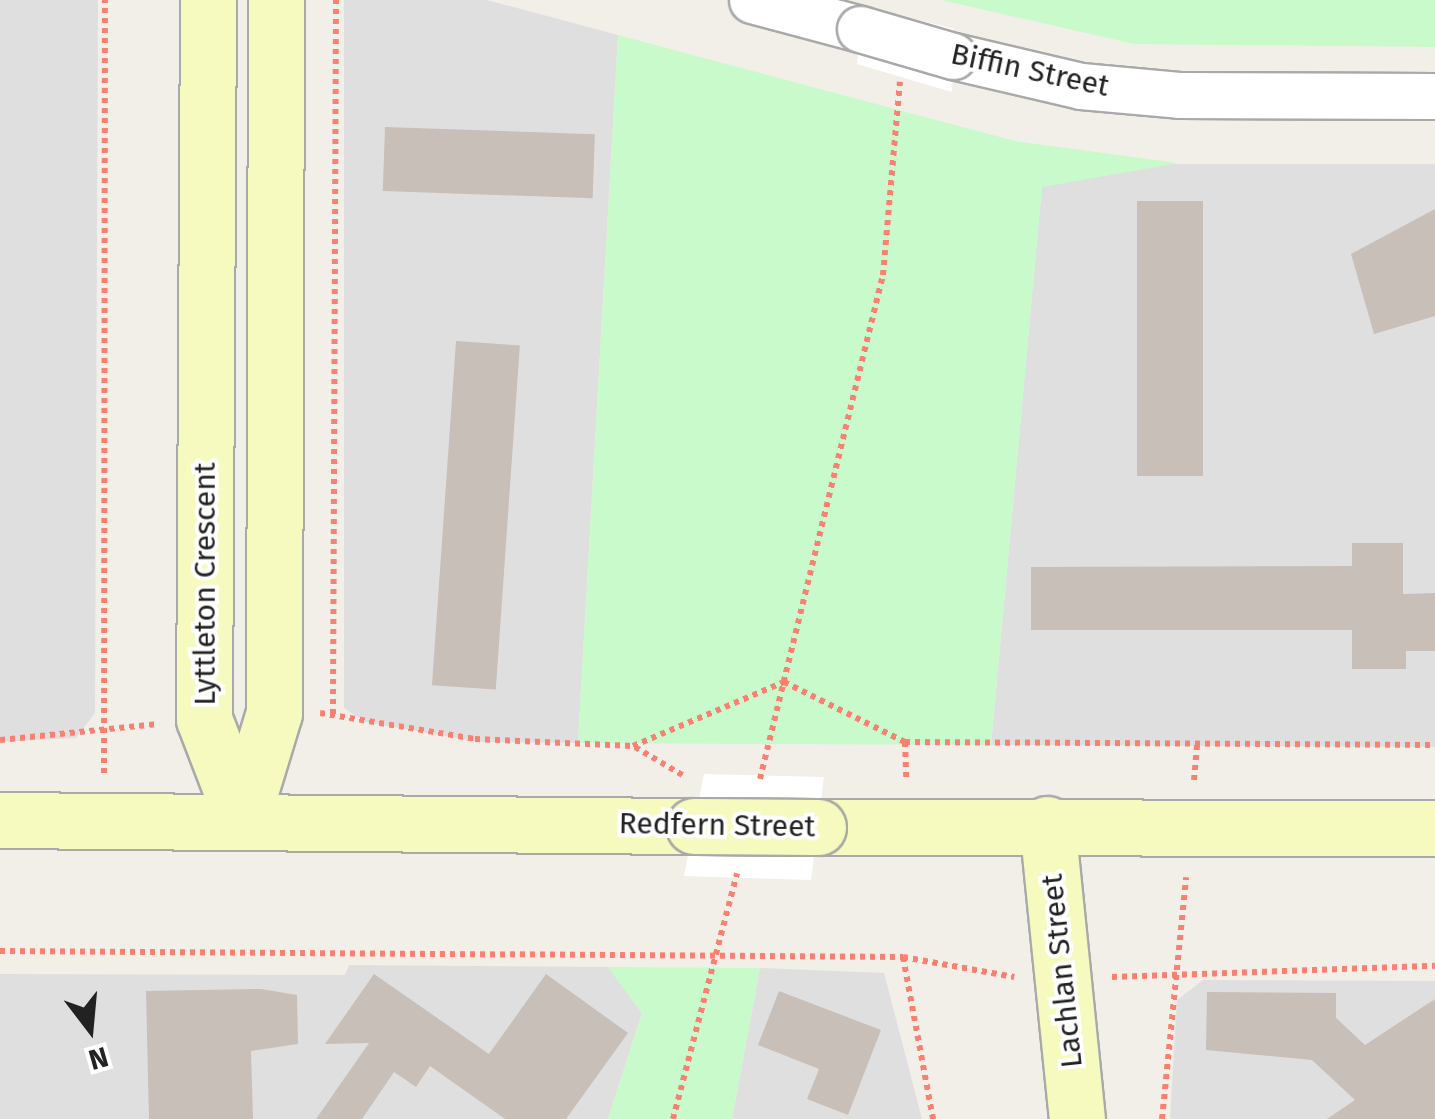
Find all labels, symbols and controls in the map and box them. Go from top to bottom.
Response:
street label: Biffin Street [948,36,1112,104]
street label: Lyttleton Crescent [187,462,223,706]
street label: Redfern Street [618,805,816,845]
street label: Lachlan Street [1034,872,1090,1070]
north arrow [40,979,140,1079]
text: N [85,1040,112,1077]

